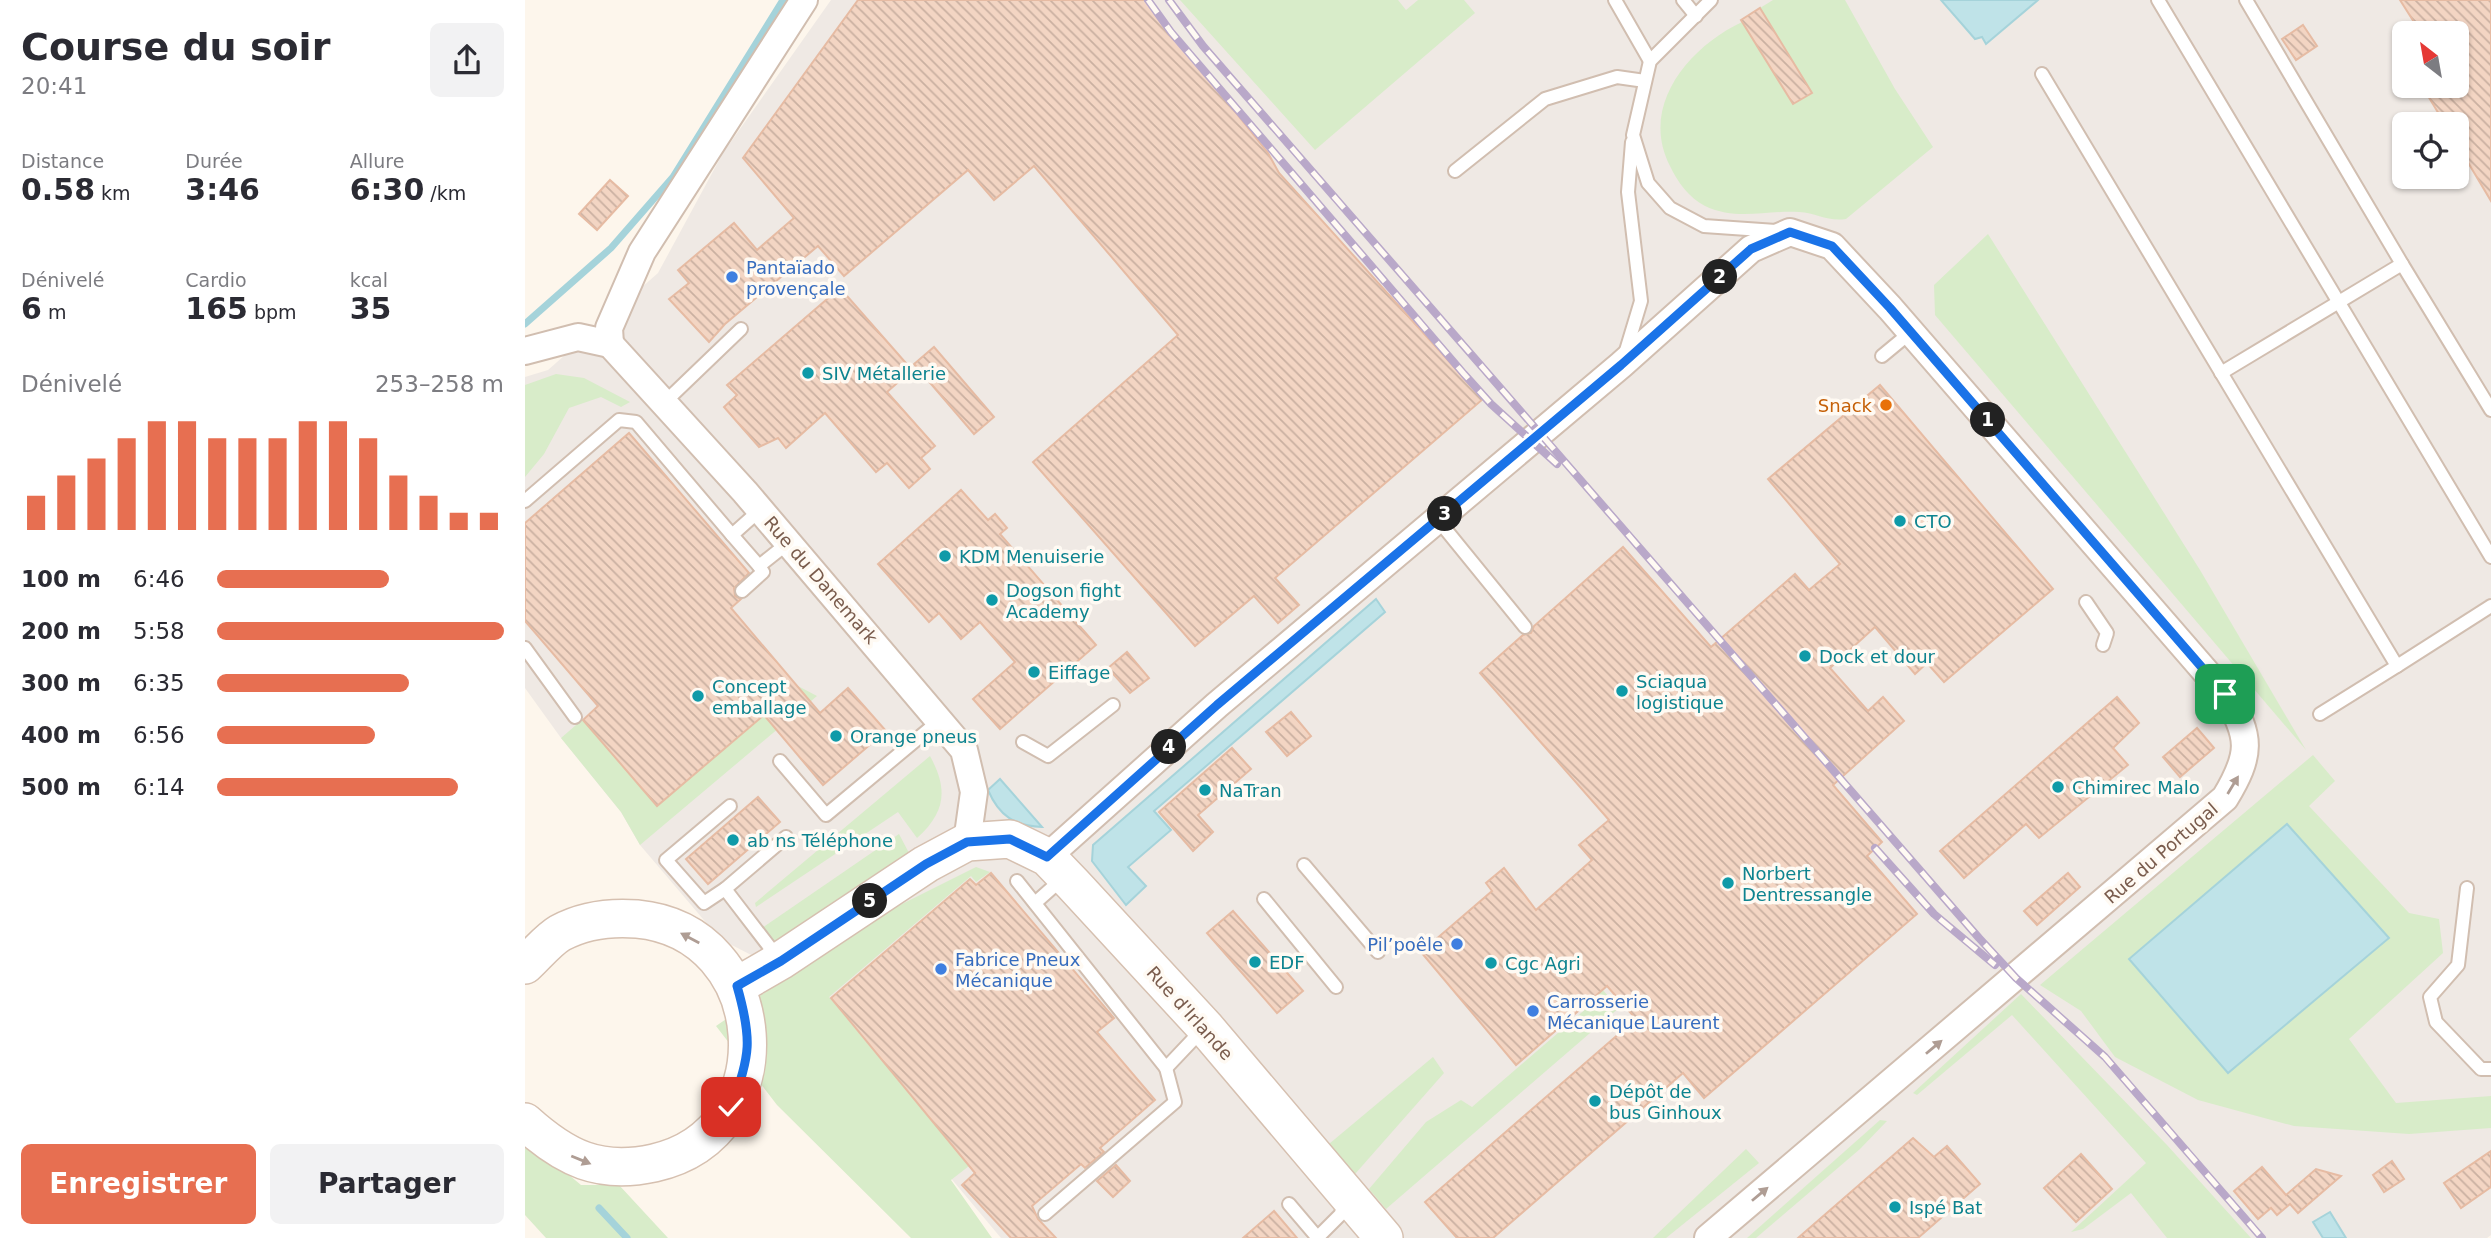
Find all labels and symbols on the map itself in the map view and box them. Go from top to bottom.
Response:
north arrow [2392,21,2469,98]
place label: Pantaïado provençale [746,257,846,299]
pin: 2 [1703,260,1737,294]
marker: Pantaïado provençale [724,269,740,285]
place label: SIV Métallerie [822,363,946,384]
marker: SIV Métallerie [800,365,816,381]
place label: Snack [1818,395,1873,416]
marker: Snack [1878,397,1894,413]
pin: 1 [1971,402,2005,438]
pin: 3 [1427,496,1462,532]
place label: CTO [1914,511,1952,532]
street label: Rue du Danemark [760,512,883,649]
marker: CTO [1892,513,1908,529]
place label: KDM Menuiserie [959,546,1104,567]
marker: KDM Menuiserie [937,548,953,564]
place label: Dogson fight Academy [1006,580,1121,622]
marker: Dogson fight Academy [984,592,1000,608]
place label: Dock et dour [1819,646,1936,667]
marker: Dock et dour [1797,648,1813,664]
place label: Eiffage [1048,662,1110,683]
marker: Eiffage [1026,664,1042,680]
pin [2195,664,2255,724]
place label: Sciaqua logistique [1636,671,1724,713]
place label: Concept emballage [712,676,807,718]
marker: Sciaqua logistique [1614,683,1630,699]
marker: Concept emballage [690,688,706,704]
place label: Orange pneus [850,726,977,747]
marker: Orange pneus [828,728,844,744]
pin: 4 [1151,730,1187,764]
one-way arrow [2227,775,2239,794]
place label: Chimirec Malo [2072,777,2200,798]
marker: Chimirec Malo [2050,779,2066,795]
place label: NaTran [1219,780,1282,801]
marker: NaTran [1197,782,1213,798]
street label: Rue du Portugal [2100,798,2222,908]
place label: ab ns Téléphone [747,830,893,851]
marker: ab ns Téléphone [725,832,741,848]
place label: Norbert Dentressangle [1742,863,1872,905]
marker: Norbert Dentressangle [1720,875,1736,891]
pin: 5 [853,884,887,918]
one-way arrow [681,932,700,944]
place label: Pil’poêle [1367,934,1443,955]
marker: Pil’poêle [1449,936,1465,952]
place label: Fabrice Pneux Mécanique [955,949,1081,991]
place label: EDF [1269,952,1305,973]
place label: Cgc Agri [1505,953,1581,974]
marker: EDF [1247,954,1263,970]
marker: Cgc Agri [1483,955,1499,971]
marker: Fabrice Pneux Mécanique [933,961,949,977]
street label: Rue d'Irlande [1142,962,1238,1064]
place label: Carrosserie Mécanique Laurent [1547,991,1720,1033]
marker: Carrosserie Mécanique Laurent [1525,1003,1541,1019]
one-way arrow [1925,1040,1943,1055]
pin [701,1077,761,1137]
place label: Dépôt de bus Ginhoux [1609,1081,1722,1123]
marker: Dépôt de bus Ginhoux [1587,1093,1603,1109]
one-way arrow [570,1154,591,1165]
one-way arrow [1751,1186,1769,1202]
place label: Ispé Bat [1909,1197,1982,1218]
marker: Ispé Bat [1887,1199,1903,1215]

